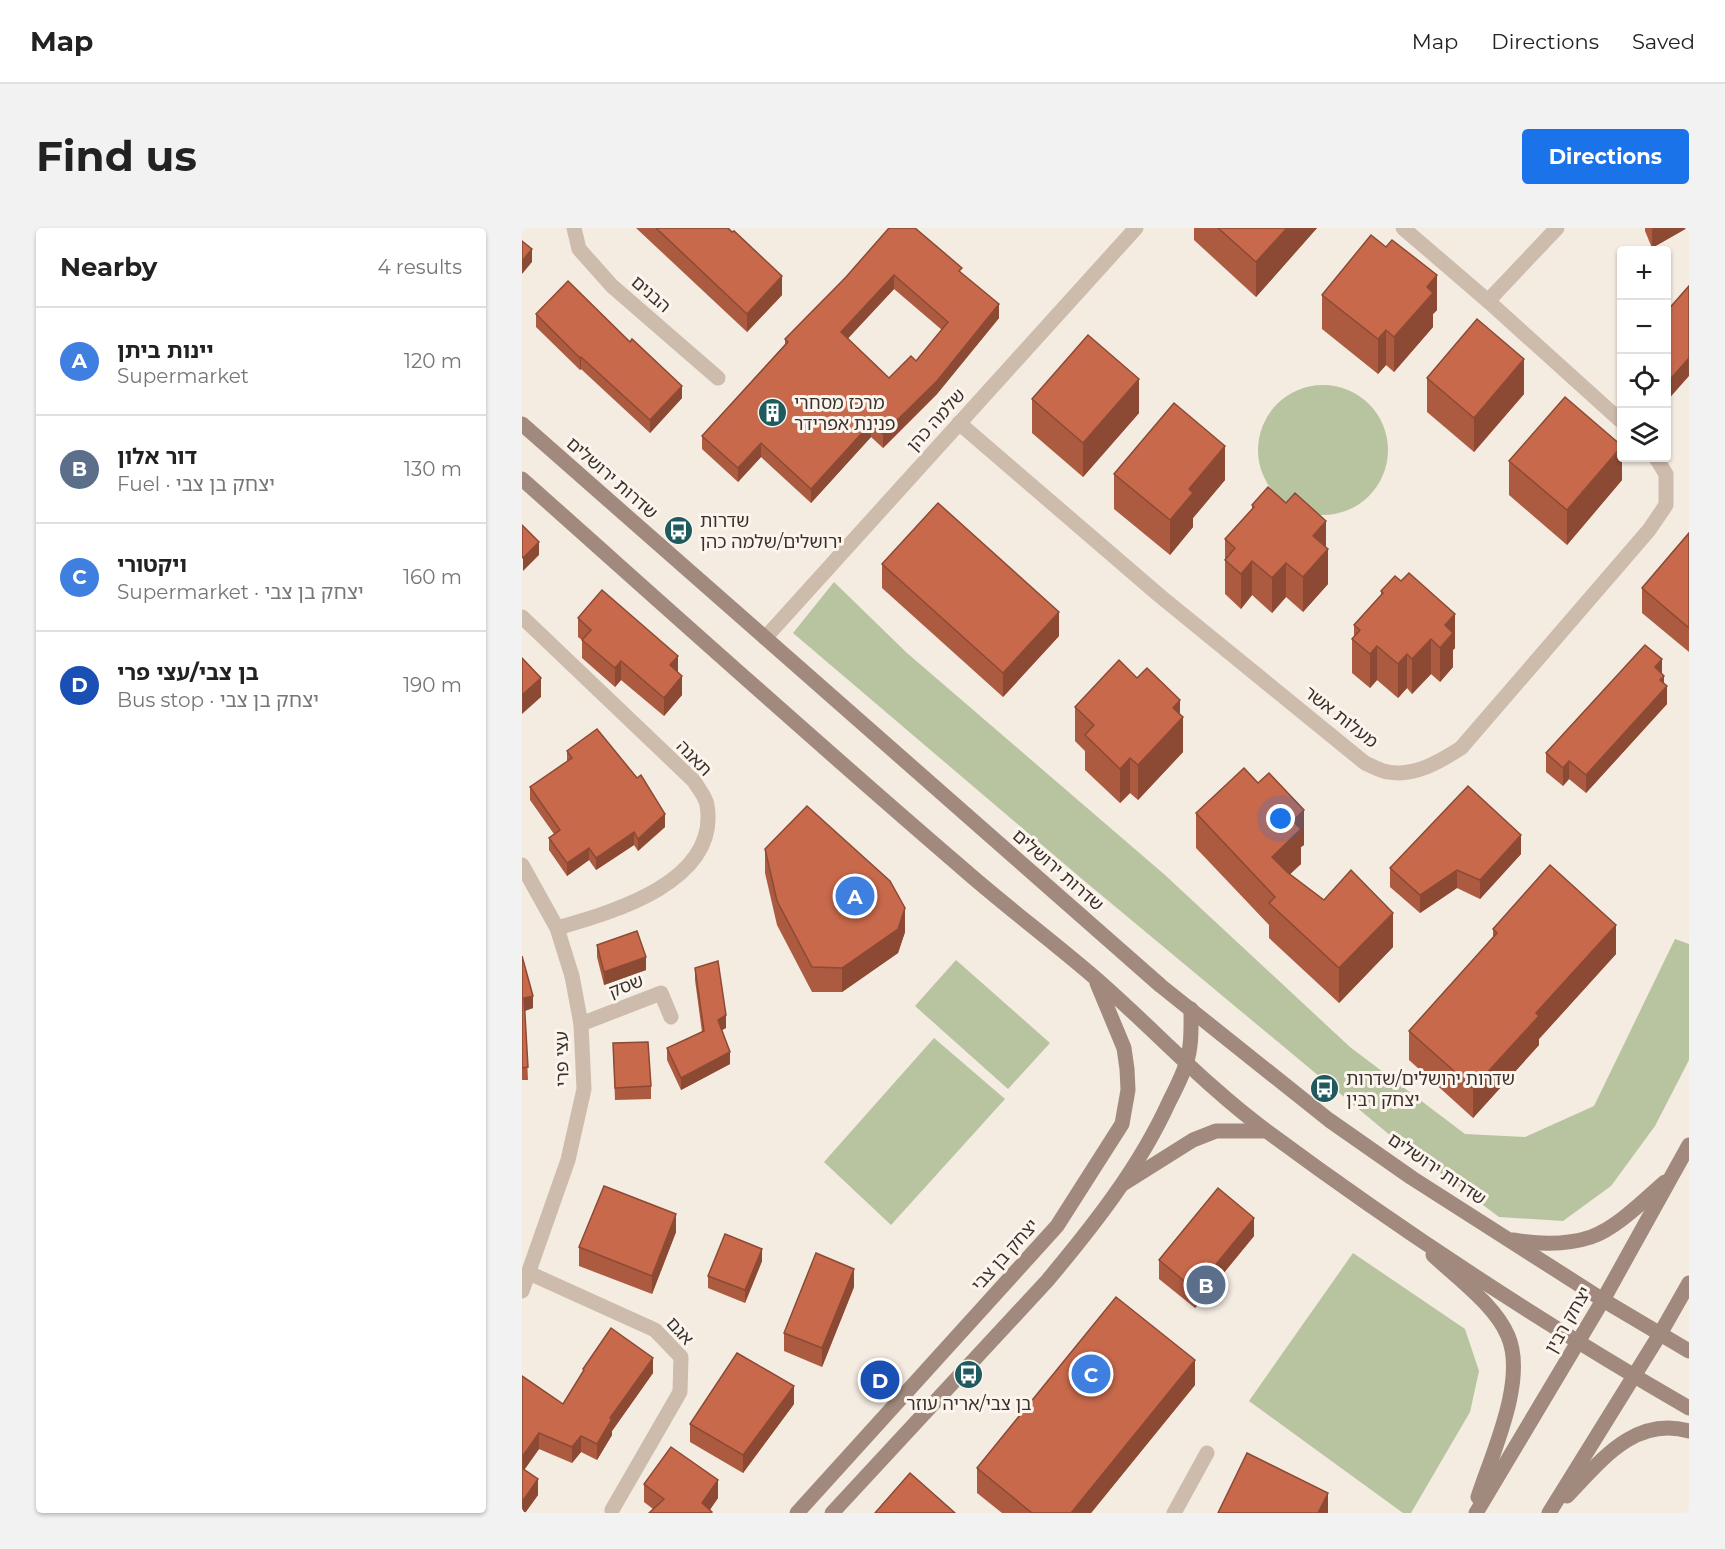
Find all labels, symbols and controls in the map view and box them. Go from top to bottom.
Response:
text: Map [30,24,93,58]
text: Map [1412,29,1458,54]
text: Directions [1491,29,1599,54]
text: Saved [1632,29,1695,54]
button: Directions [1522,129,1689,184]
text: Find us [36,130,197,182]
map controls [1617,246,1671,462]
button: + [1617,246,1671,300]
text: Nearby [60,251,157,283]
text: 4 results [377,255,462,279]
street label: הבנים [627,271,675,317]
button: − [1617,300,1671,354]
text: יינות ביתן [117,337,214,364]
text: A [72,349,87,373]
text: 120 m [404,349,462,373]
button: locate [1617,354,1671,408]
text: Supermarket [117,364,249,388]
street label: שלמה כהן [902,384,970,456]
place label: מרכז מסחרי פנינת אפרידר [794,392,896,435]
building icon: מרכז מסחרי פנינת אפרידר [757,397,789,429]
button: layers [1617,408,1671,462]
street label: שדרות ירושלים [562,432,662,524]
text: דור אלון [117,443,197,470]
text: B [72,457,87,481]
text: 130 m [404,457,462,481]
text: Fuel · יצחק בן צבי [117,472,275,496]
place label: שדרות ירושלים/שלמה כהן [700,510,842,553]
bus stop icon: שדרות ירושלים/שלמה כהן [663,515,695,547]
text: ויקטורי [117,551,187,578]
text: C [72,565,87,589]
text: 160 m [403,565,462,589]
text: Supermarket · יצחק בן צבי [117,580,364,604]
text: בן צבי/עצי פרי [117,659,259,686]
text: D [71,673,88,697]
text: 190 m [403,673,462,697]
street label: מעלות אשר [1300,681,1382,753]
text: Bus stop · יצחק בן צבי [117,688,319,712]
street label: תאנה [672,735,716,781]
your location [1266,804,1295,833]
street label: שדרות ירושלים [1008,824,1108,916]
pin: A [836,874,874,918]
street label: שסק [605,969,647,1003]
street label: עצי פרי [551,1031,573,1087]
place label: שדרות ירושלים/שדרות יצחק רבין [1346,1068,1515,1111]
bus stop icon: שדרות ירושלים/שדרות יצחק רבין [1309,1073,1341,1105]
street label: שדרות ירושלים [1384,1128,1490,1210]
street label: יצחק בן צבי [967,1214,1043,1296]
pin: B [1186,1262,1226,1308]
street label: יצחק רבין [1540,1283,1596,1357]
street label: אגם [662,1312,698,1350]
pin: C [1072,1352,1110,1396]
pin: D [860,1358,900,1402]
bus stop icon: בן צבי/אריה עוזר [953,1359,985,1391]
place label: בן צבי/אריה עוזר [906,1393,1032,1415]

